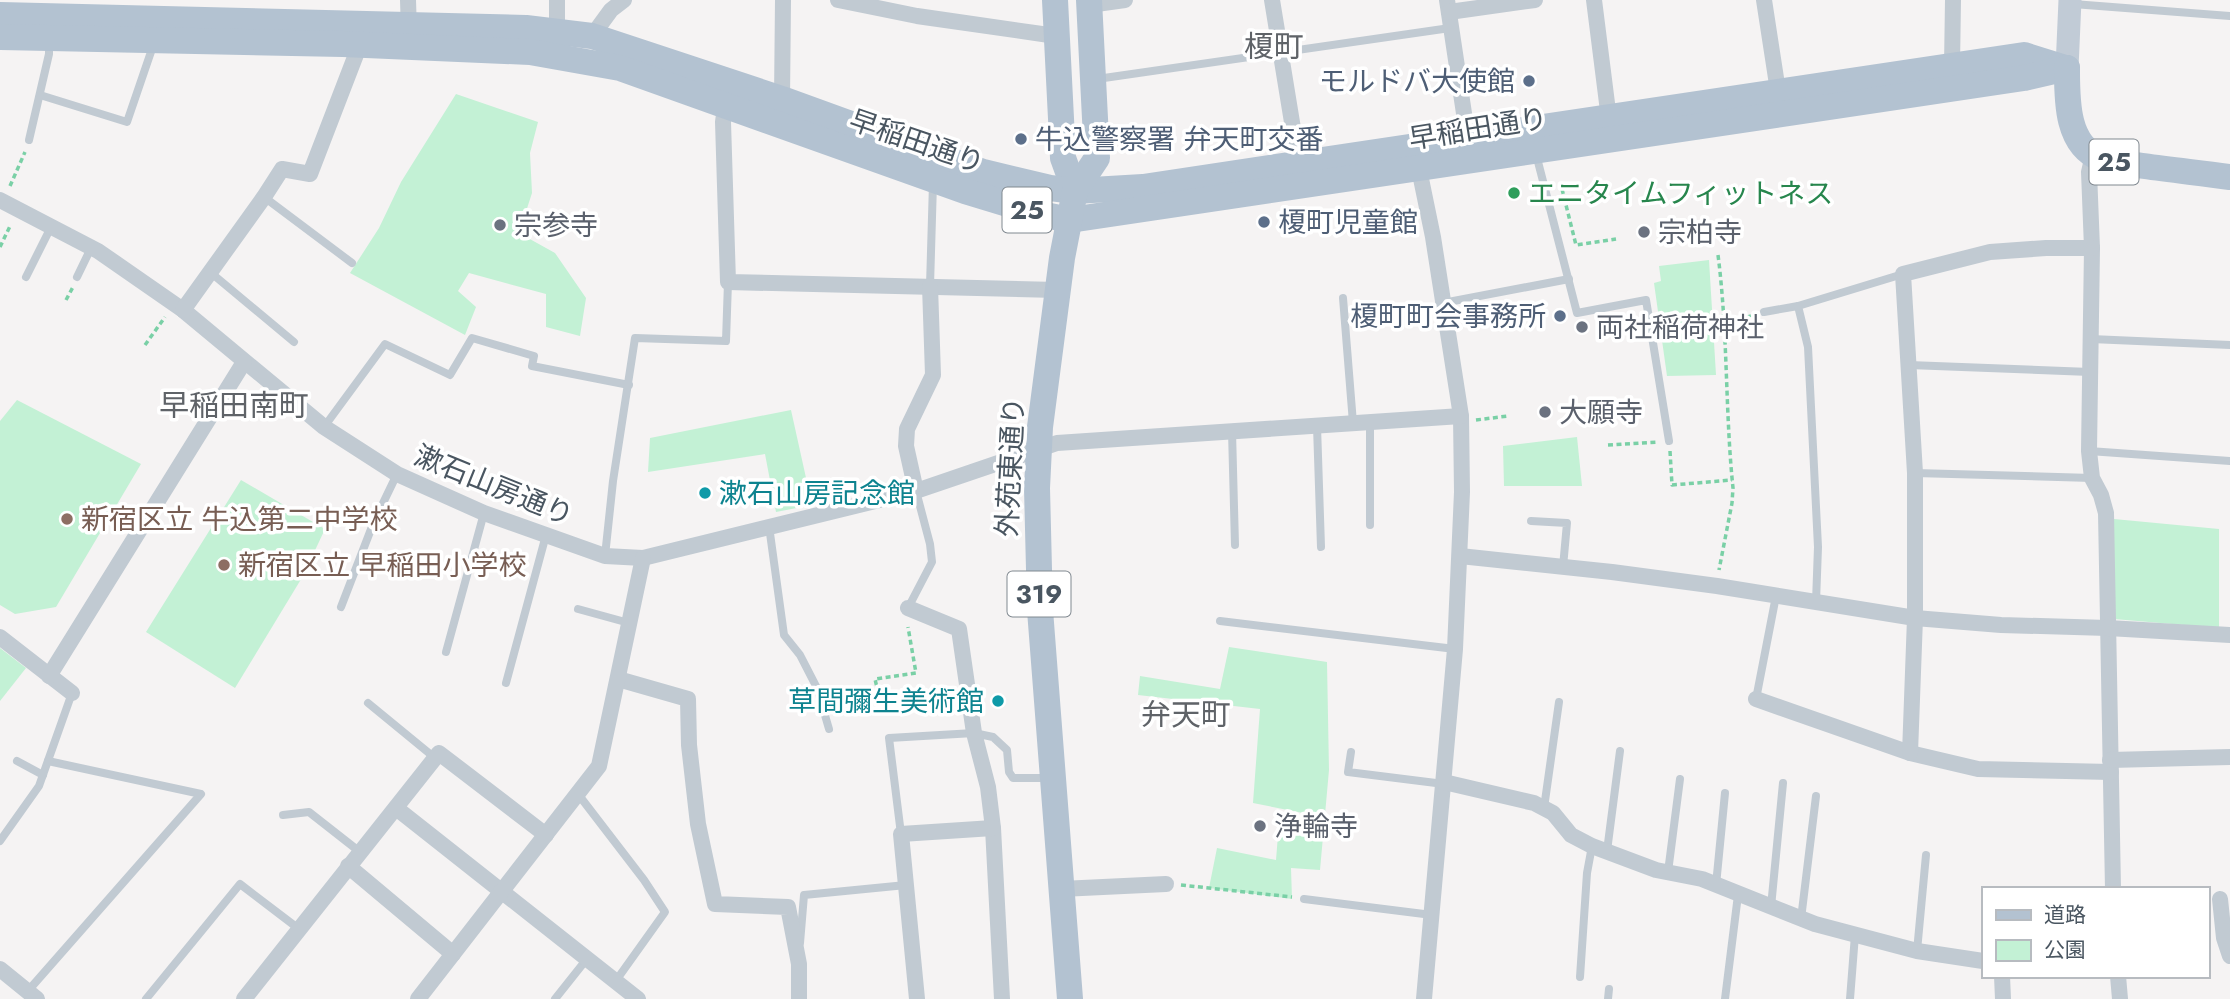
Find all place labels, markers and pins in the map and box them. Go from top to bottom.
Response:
place label: モルドバ大使館 [1319,61,1515,102]
marker: モルドバ大使館 [1521,73,1537,89]
place label: 牛込警察署 弁天町交番 [1035,119,1323,160]
marker: 牛込警察署 弁天町交番 [1013,131,1029,147]
place label: エニタイムフィットネス [1528,173,1833,214]
marker: エニタイムフィットネス [1506,185,1522,201]
place label: 榎町児童館 [1278,202,1418,243]
place label: 宗参寺 [514,205,598,246]
place label: 宗柏寺 [1658,212,1742,253]
marker: 榎町児童館 [1256,214,1272,230]
marker: 宗参寺 [492,217,508,233]
marker: 宗柏寺 [1636,224,1652,240]
place label: 榎町町会事務所 [1350,296,1546,337]
place label: 両社稲荷神社 [1596,307,1764,348]
marker: 榎町町会事務所 [1552,308,1568,324]
marker: 両社稲荷神社 [1574,319,1590,335]
place label: 大願寺 [1559,392,1643,433]
marker: 大願寺 [1537,404,1553,420]
place label: 漱石山房記念館 [719,473,915,514]
marker: 漱石山房記念館 [697,485,713,501]
place label: 新宿区立 牛込第二中学校 [81,499,397,540]
marker: 新宿区立 牛込第二中学校 [59,511,75,527]
place label: 新宿区立 早稲田小学校 [238,545,526,586]
marker: 新宿区立 早稲田小学校 [216,557,232,573]
place label: 草間彌生美術館 [788,681,984,722]
marker: 草間彌生美術館 [990,693,1006,709]
place label: 浄輪寺 [1274,806,1358,847]
marker: 浄輪寺 [1252,818,1268,834]

